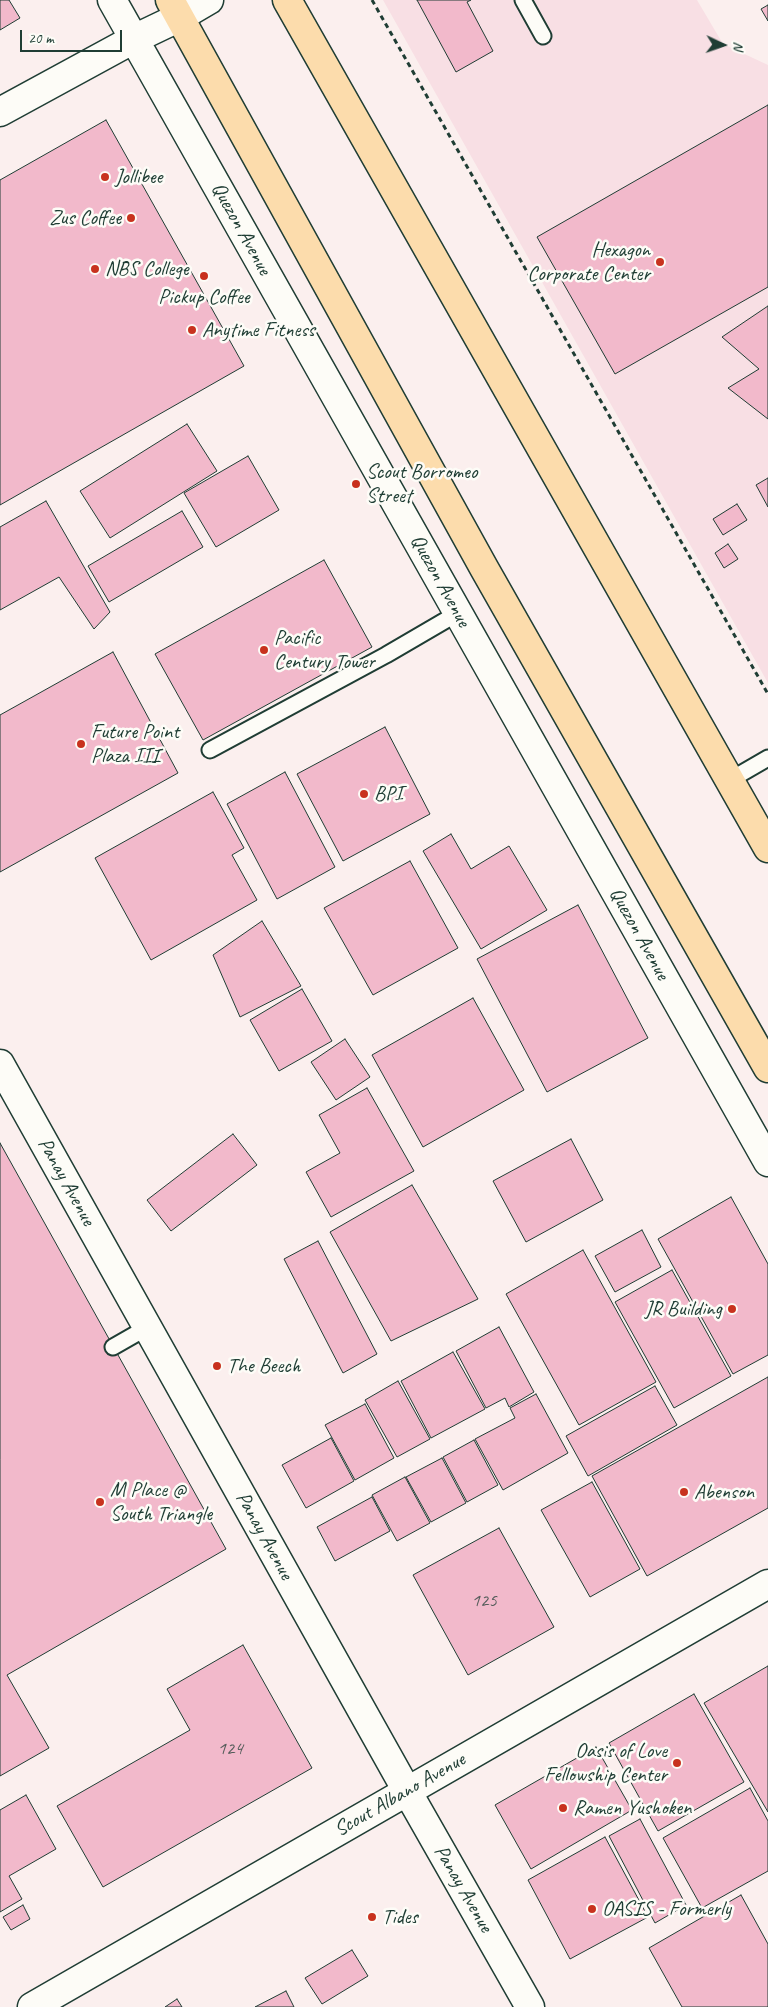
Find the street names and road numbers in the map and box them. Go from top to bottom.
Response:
street label: Quezon Avenue [205,178,277,280]
street label: Quezon Avenue [404,530,476,632]
street label: Quezon Avenue [603,883,675,985]
street label: Panay Avenue [32,1134,100,1230]
street label: Panay Avenue [230,1488,298,1584]
street label: Scout Albano Avenue [330,1747,470,1843]
street label: Panay Avenue [428,1841,498,1937]

